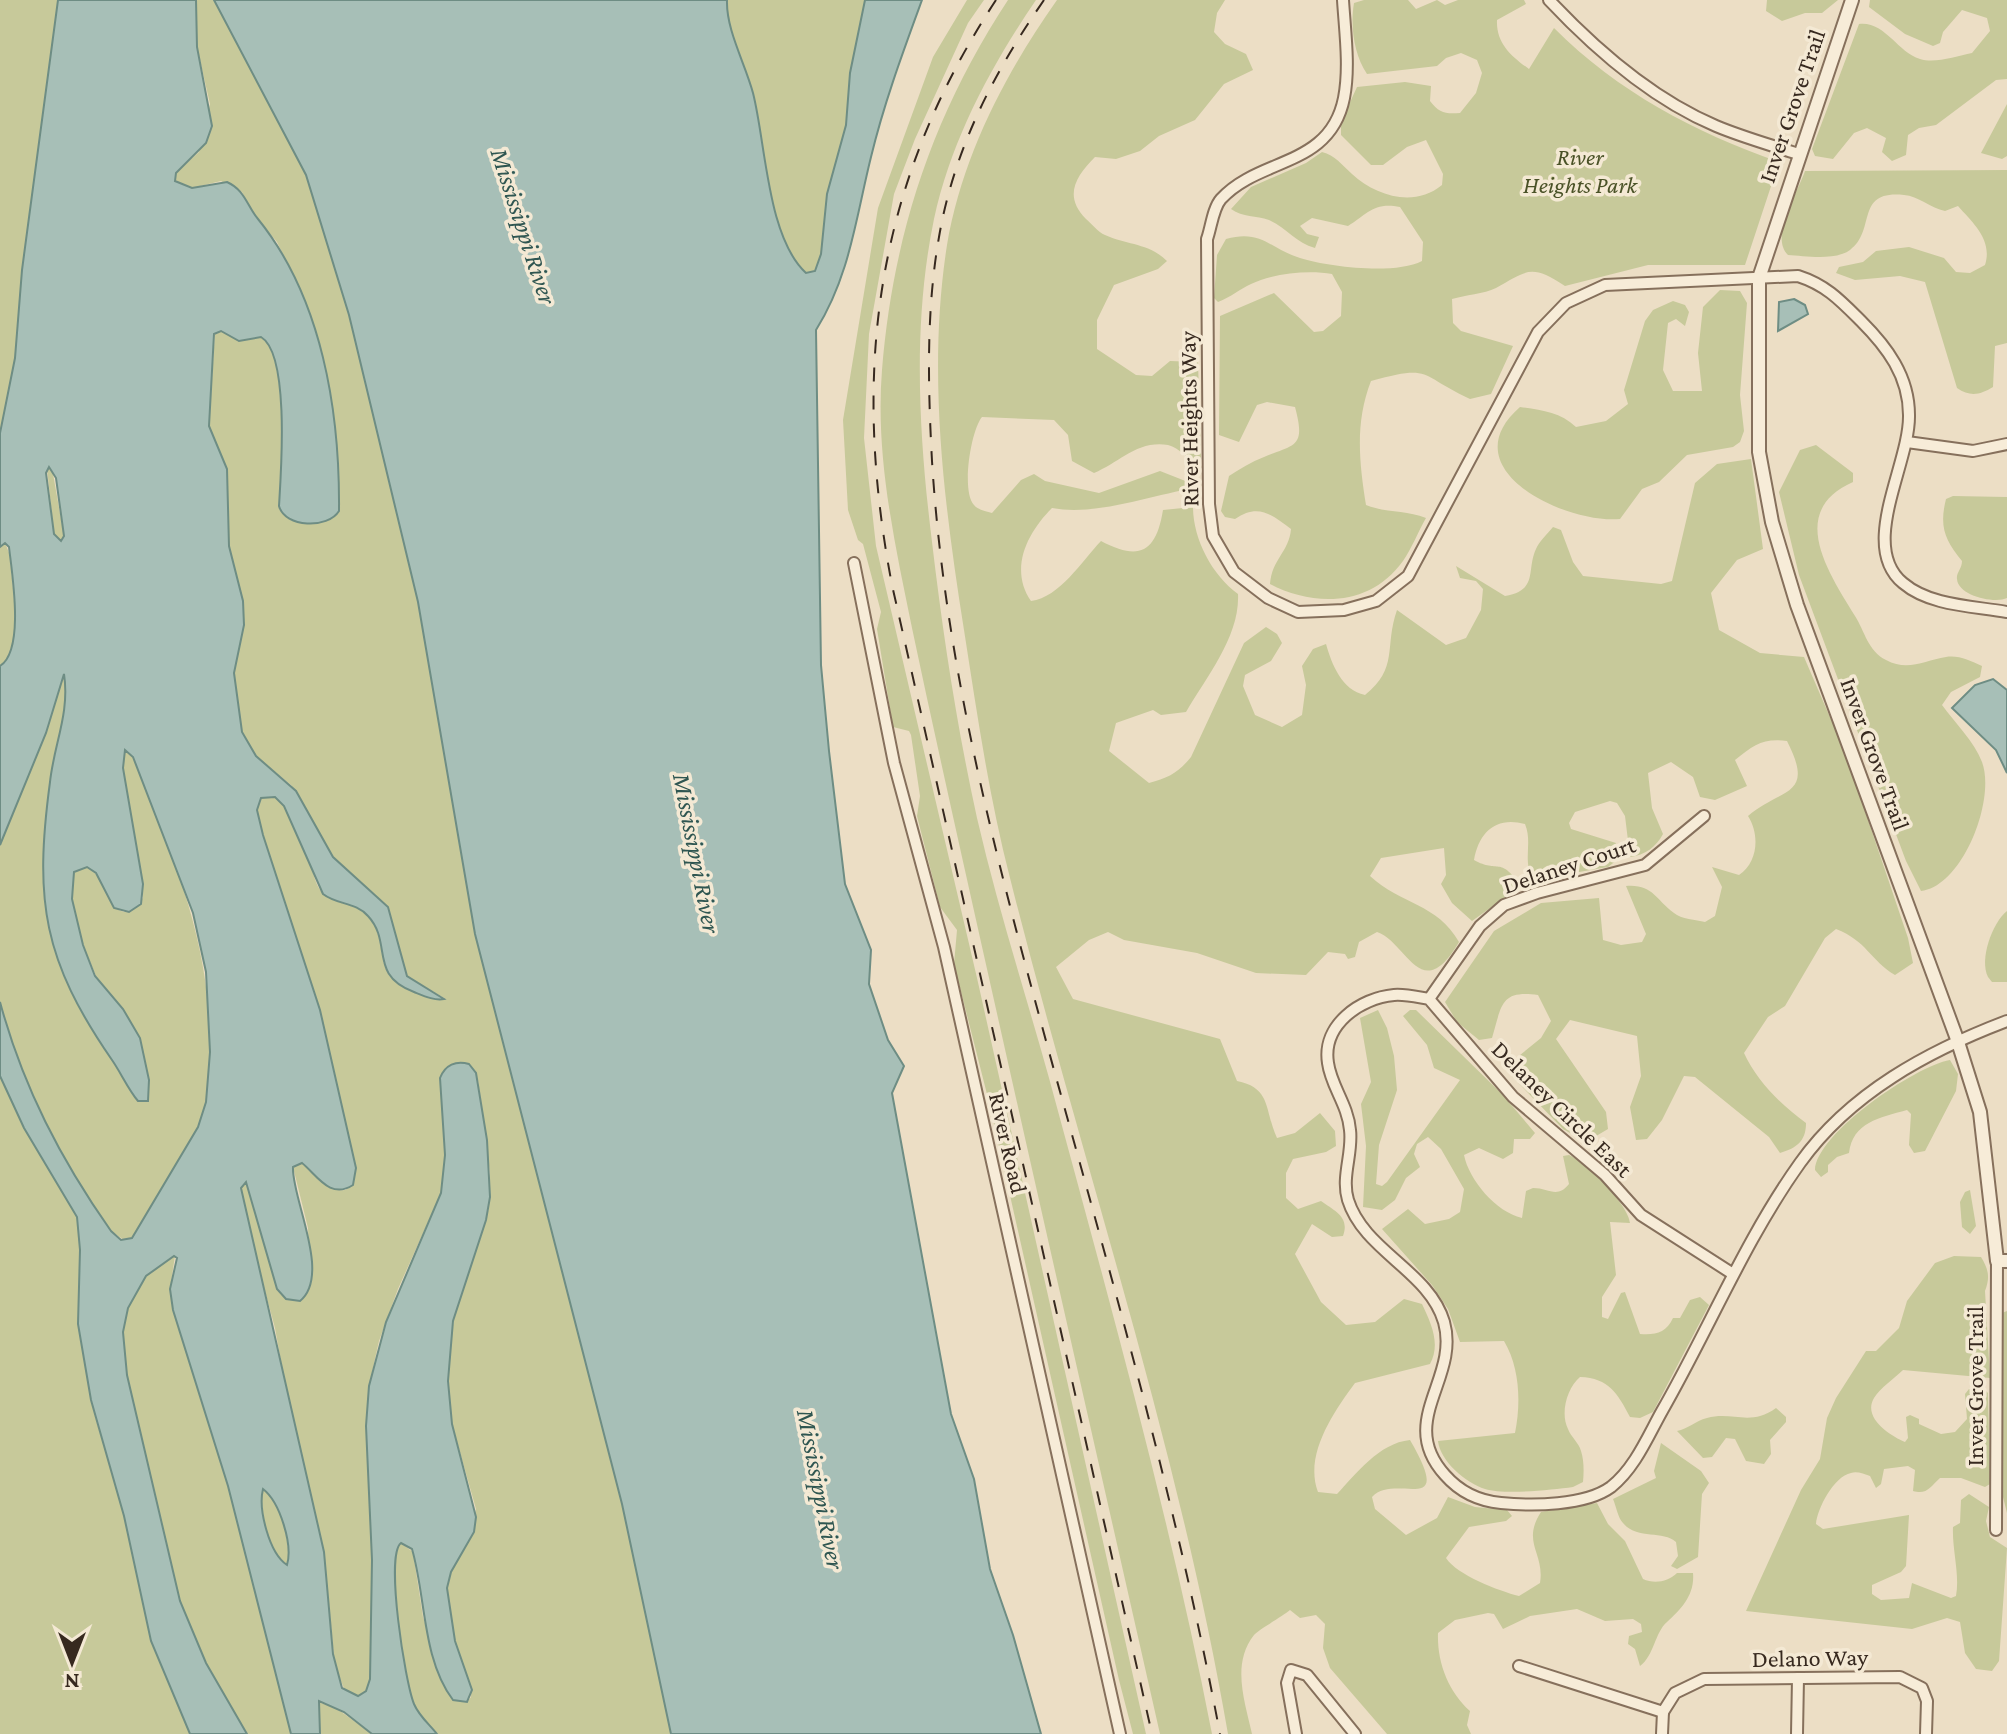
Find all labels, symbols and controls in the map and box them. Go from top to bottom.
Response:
street label: Inver Grove Trail [1753,26,1830,186]
park label: River Heights Park [1523,143,1639,198]
water label: Mississippi River [484,144,563,309]
street label: River Heights Way [1173,330,1204,507]
street label: Inver Grove Trail [1835,674,1916,834]
water label: Mississippi River [667,770,726,936]
street label: Delaney Court [1499,830,1640,899]
street label: Delaney Circle East [1487,1035,1639,1183]
street label: River Road [984,1090,1033,1196]
street label: Inver Grove Trail [1961,1306,1988,1466]
water label: Mississippi River [791,1406,850,1572]
north arrow [32,1622,112,1702]
street label: Delano Way [1752,1643,1869,1672]
text: N [65,1669,80,1694]

